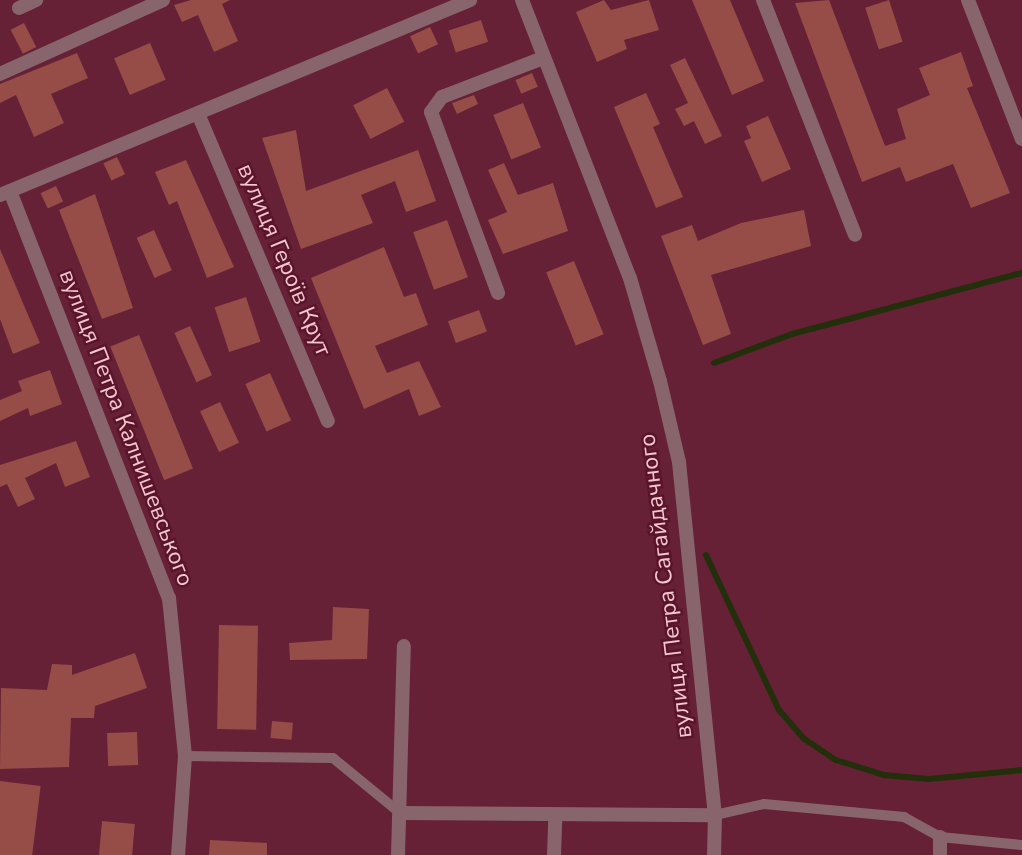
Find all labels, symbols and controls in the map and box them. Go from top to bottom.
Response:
street label: вулиця Героїв Крут [231,160,337,360]
street label: вулиця Петра Калнишевського [53,266,199,590]
street label: вулиця Петра Сагайдачного [634,432,698,740]

